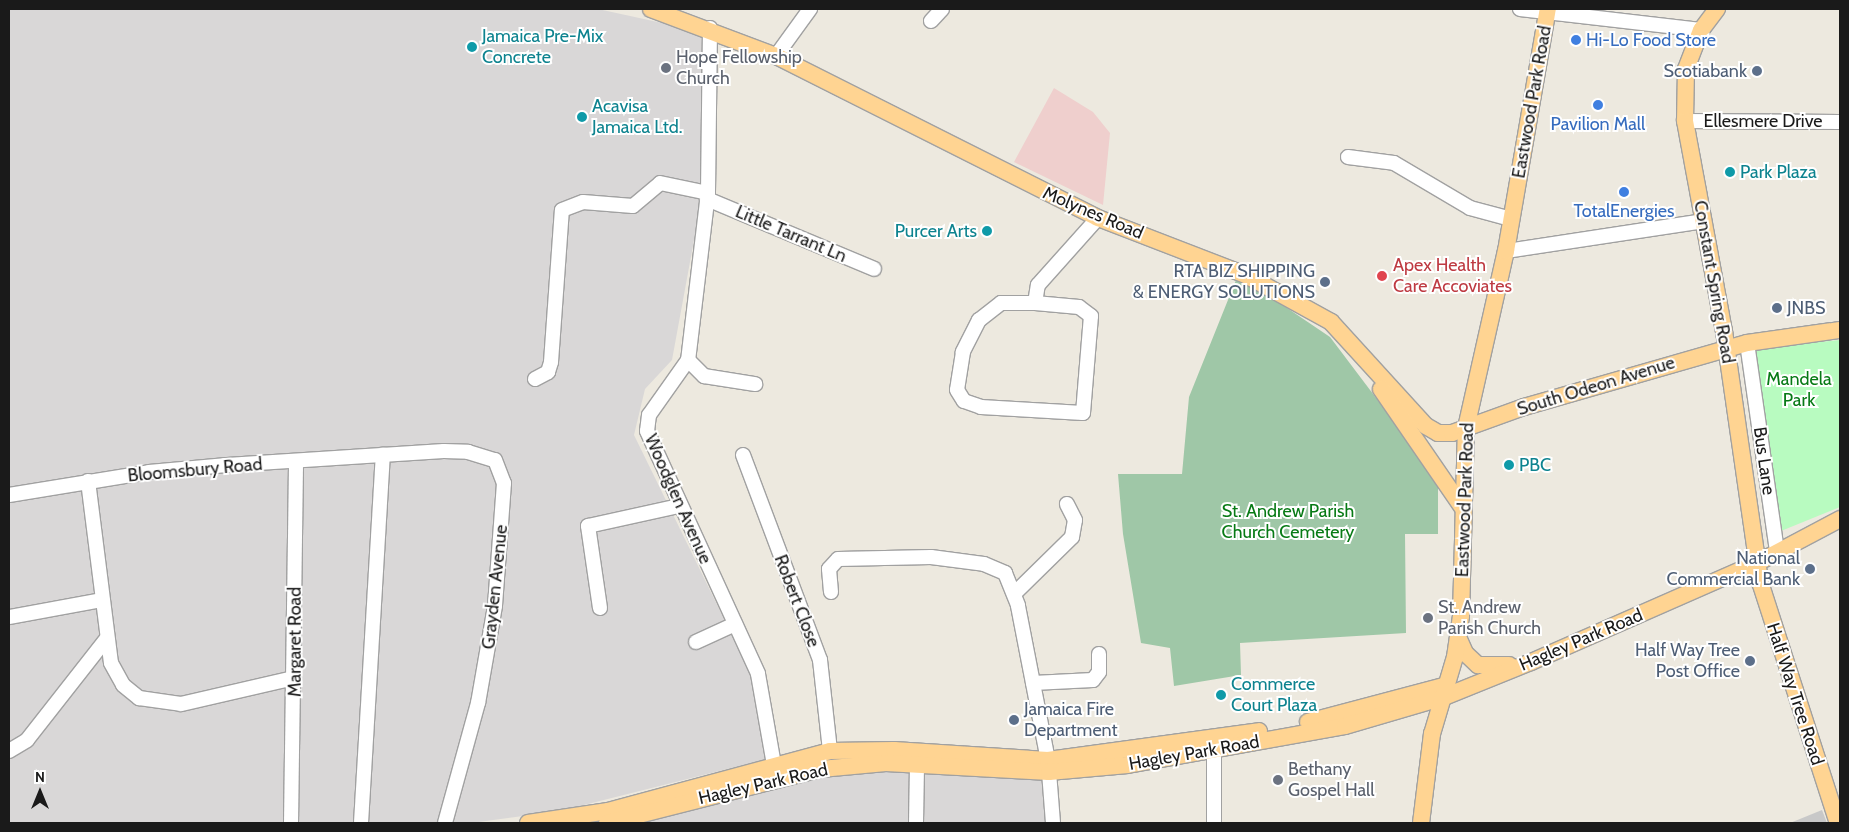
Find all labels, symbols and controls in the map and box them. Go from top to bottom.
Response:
street label: Eastwood Park Road [1508,24,1556,180]
place label: Jamaica Pre-Mix Concrete [482,26,603,68]
place label: Hi-Lo Food Store [1586,29,1716,51]
marker: Hi-Lo Food Store [1570,34,1582,46]
marker: Jamaica Pre-Mix Concrete [466,41,478,53]
place label: Hope Fellowship Church [676,47,802,90]
place label: Scotiabank [1663,60,1747,82]
marker: Hope Fellowship Church [660,62,672,74]
marker: Scotiabank [1751,65,1763,77]
place label: Acavisa Jamaica Ltd. [592,96,682,138]
marker: Pavilion Mall [1592,99,1604,111]
street label: Ellesmere Drive [1703,110,1823,132]
marker: Acavisa Jamaica Ltd. [576,111,588,123]
place label: Pavilion Mall [1551,113,1645,135]
place label: Park Plaza [1740,161,1817,183]
marker: Park Plaza [1724,166,1736,178]
street label: Molynes Road [1039,182,1147,244]
marker: TotalEnergies [1618,186,1630,198]
street label: Constant Spring Road [1689,199,1739,365]
place label: TotalEnergies [1573,200,1675,222]
street label: Little Tarrant Ln [732,201,850,267]
place label: Purcer Arts [895,220,977,242]
marker: Purcer Arts [981,225,993,237]
place label: Apex Health Care Accoviates [1393,255,1512,298]
place label: RTA BIZ SHIPPING & ENERGY SOLUTIONS [1133,261,1315,304]
marker: Apex Health Care Accoviates [1375,269,1389,283]
marker: RTA BIZ SHIPPING & ENERGY SOLUTIONS [1319,276,1331,288]
place label: JNBS [1787,297,1825,319]
marker: JNBS [1771,302,1783,314]
street label: South Odeon Avenue [1515,352,1677,420]
park label: Mandela Park [1766,369,1832,412]
street label: Eastwood Park Road [1452,422,1478,578]
street label: Bus Lane [1749,426,1779,496]
street label: Woodglen Avenue [640,431,716,567]
street label: Bloomsbury Road [127,453,263,487]
place label: PBC [1519,454,1551,476]
marker: PBC [1503,459,1515,471]
park label: St. Andrew Parish Church Cemetery [1222,501,1354,544]
street label: Grayden Avenue [478,524,512,650]
place label: National Commercial Bank [1667,548,1800,590]
street label: Robert Close [769,552,825,650]
marker: National Commercial Bank [1804,563,1816,575]
street label: Margaret Road [284,587,306,697]
place label: St. Andrew Parish Church [1438,597,1541,640]
street label: Hagley Park Road [1516,604,1646,676]
marker: St. Andrew Parish Church [1422,612,1434,624]
street label: Half Way Tree Road [1762,620,1828,768]
place label: Half Way Tree Post Office [1635,640,1740,682]
marker: Half Way Tree Post Office [1744,655,1756,667]
place label: Commerce Court Plaza [1231,674,1317,716]
marker: Commerce Court Plaza [1215,689,1227,701]
place label: Jamaica Fire Department [1024,699,1118,742]
marker: Jamaica Fire Department [1008,714,1020,726]
street label: Hagley Park Road [1127,731,1261,775]
street label: Hagley Park Road [696,759,830,809]
place label: Bethany Gospel Hall [1288,759,1375,802]
north arrow [15,767,65,817]
text: N [35,768,45,786]
marker: Bethany Gospel Hall [1272,774,1284,786]

